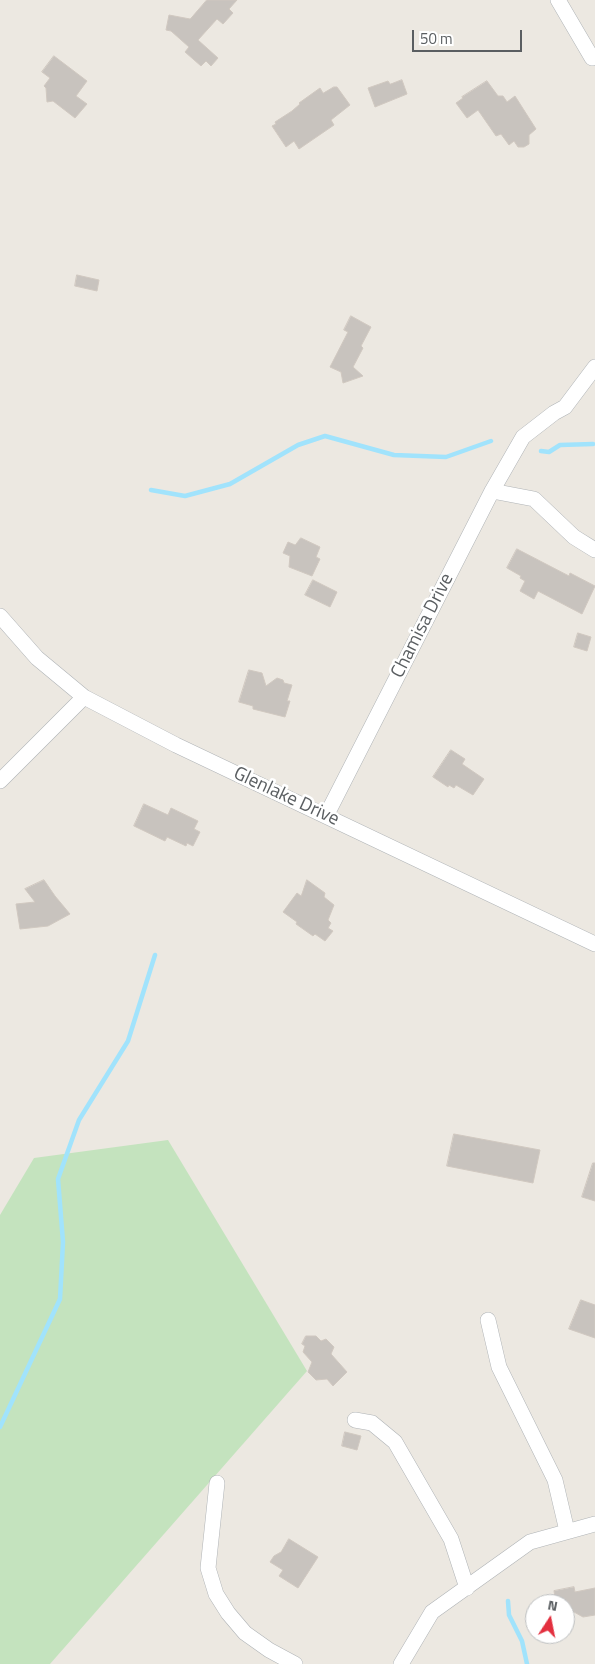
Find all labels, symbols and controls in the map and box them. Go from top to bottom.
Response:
scale bar [415,20,525,52]
text: 50 m [420,27,453,50]
street label: Chamisa Drive [387,570,459,682]
street label: Glenlake Drive [230,763,342,831]
north arrow [525,1594,575,1644]
text: N [546,1594,560,1616]

